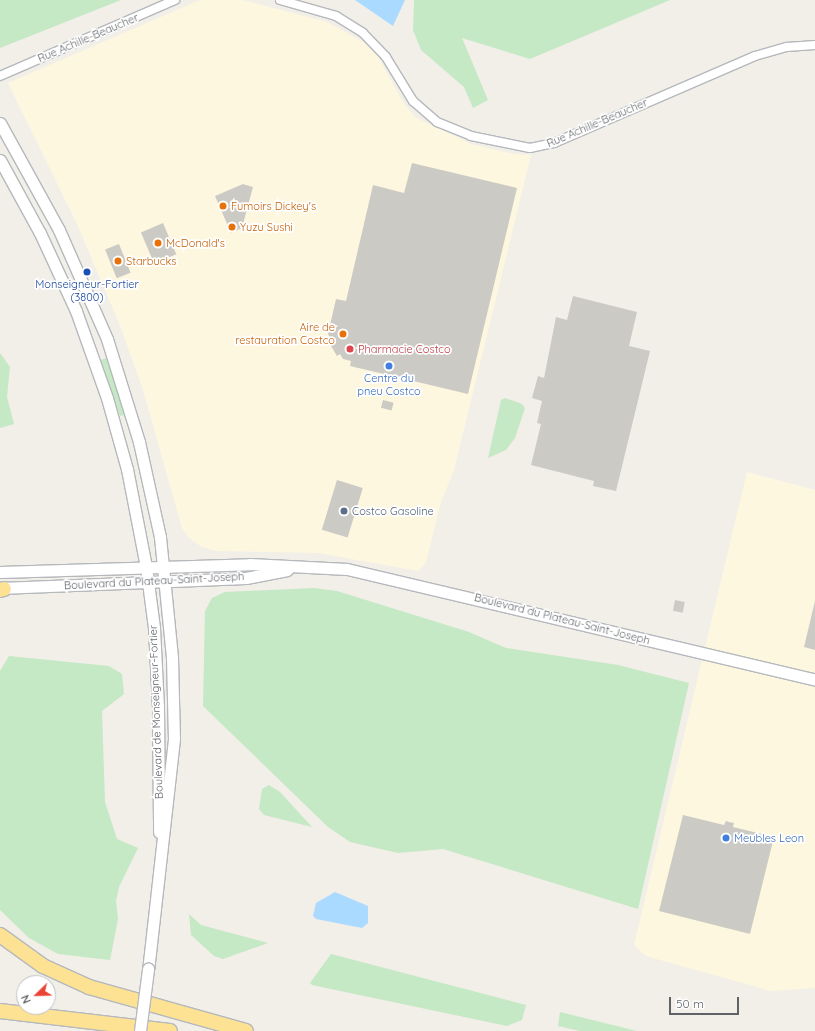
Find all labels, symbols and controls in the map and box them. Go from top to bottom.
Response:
street label: Rue Achille-Beaucher [36,11,140,65]
street label: Rue Achille-Beaucher [545,96,649,150]
place label: Fumoirs Dickey's [231,199,316,213]
marker: Fumoirs Dickey's [218,201,228,211]
place label: Yuzu Sushi [240,220,293,234]
marker: Yuzu Sushi [227,222,237,232]
place label: McDonald's [166,236,225,250]
marker: McDonald's [153,238,163,248]
place label: Starbucks [126,254,176,268]
marker: Starbucks [113,256,123,266]
marker: Monseigneur-Fortier (3800) [82,267,92,277]
place label: Monseigneur-Fortier (3800) [35,278,139,304]
place label: Aire de restauration Costco [235,321,335,347]
marker: Aire de restauration Costco [338,329,348,339]
place label: Pharmacie Costco [358,342,451,356]
marker: Pharmacie Costco [345,344,355,354]
marker: Centre du pneu Costco [384,361,394,371]
place label: Centre du pneu Costco [357,372,421,398]
place label: Costco Gasoline [352,504,434,518]
marker: Costco Gasoline [339,506,349,516]
street label: Boulevard du Plateau-Saint-Joseph [64,570,244,592]
street label: Boulevard du Plateau-Saint-Joseph [473,591,651,647]
street label: Boulevard de Monseigneur-Fortier [146,625,166,799]
place label: Meubles Leon [734,831,804,845]
marker: Meubles Leon [721,833,731,843]
north arrow [16,975,56,1015]
scale bar [671,989,741,1015]
text: N [18,993,34,1006]
text: 50 m [676,996,704,1011]

